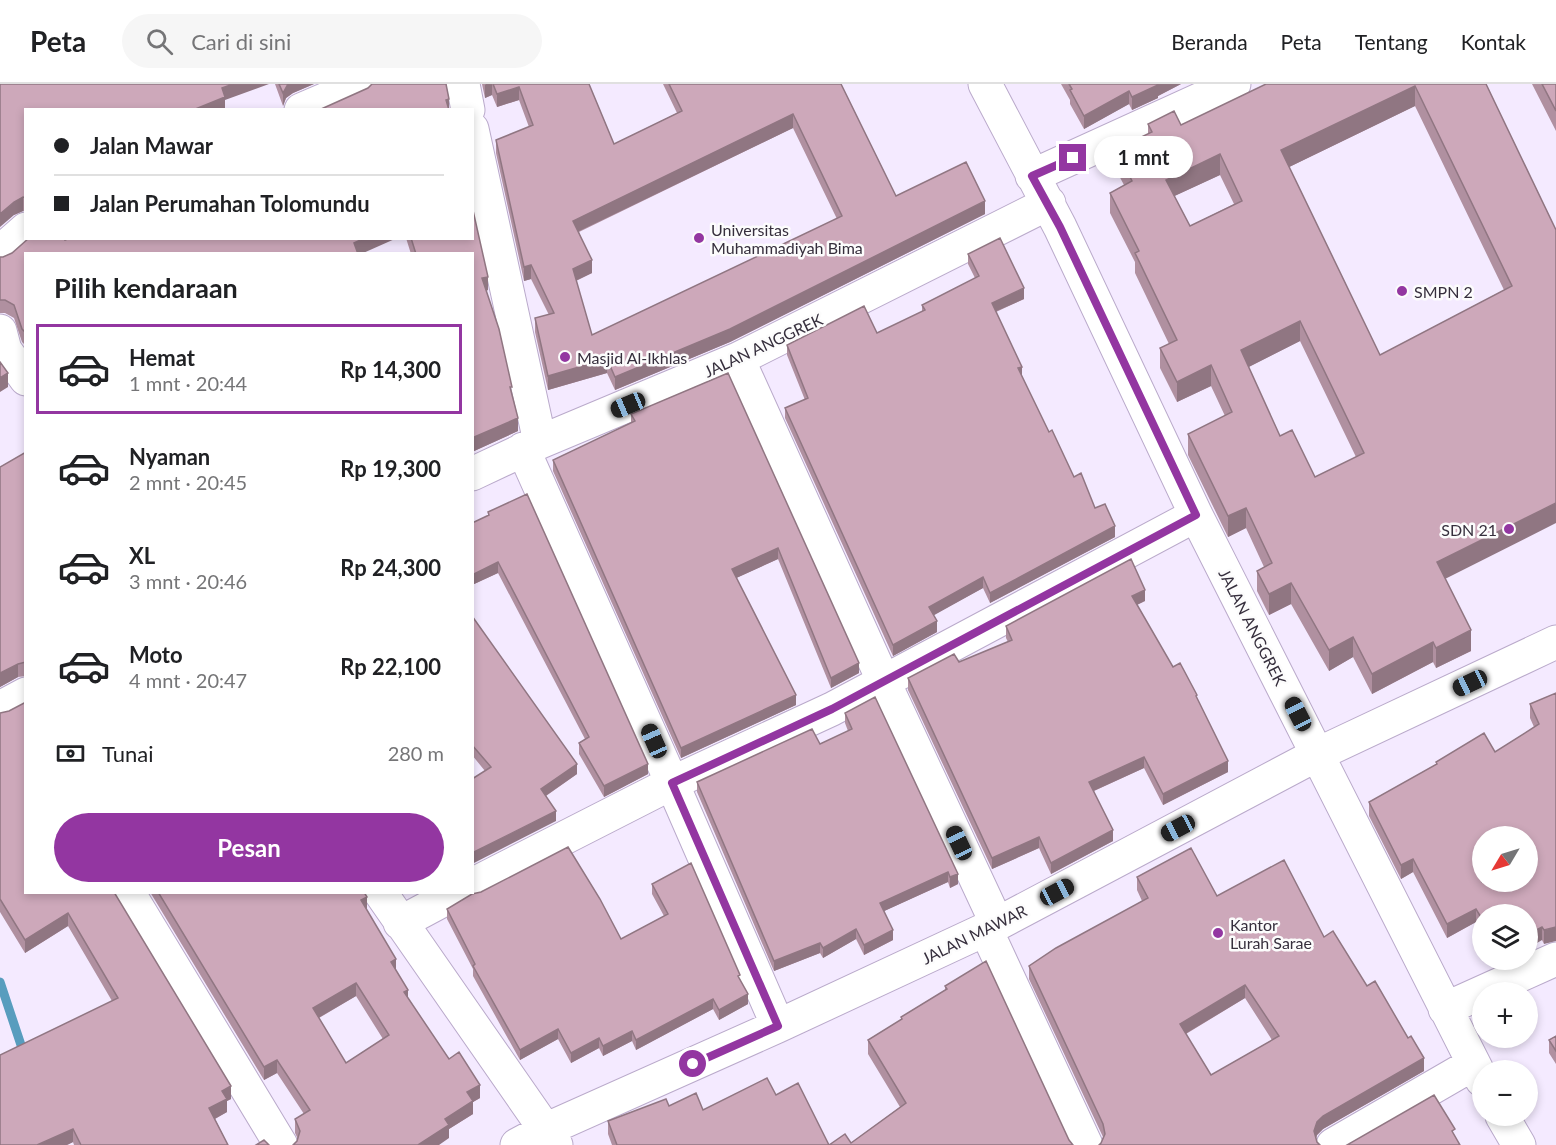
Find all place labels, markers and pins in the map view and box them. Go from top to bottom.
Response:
place label: Universitas Muhammadiyah Bima [711,220,863,257]
marker: Universitas Muhammadiyah Bima [692,231,706,245]
place label: SMPN 2 [1414,282,1473,301]
marker: SMPN 2 [1395,284,1409,298]
place label: Masjid Al-Ikhlas [577,348,687,367]
marker: Masjid Al-Ikhlas [558,350,572,364]
place label: SDN 21 [1441,520,1497,539]
marker: SDN 21 [1502,522,1516,536]
place label: Kantor Lurah Sarae [1230,915,1312,952]
marker: Kantor Lurah Sarae [1211,926,1225,940]

